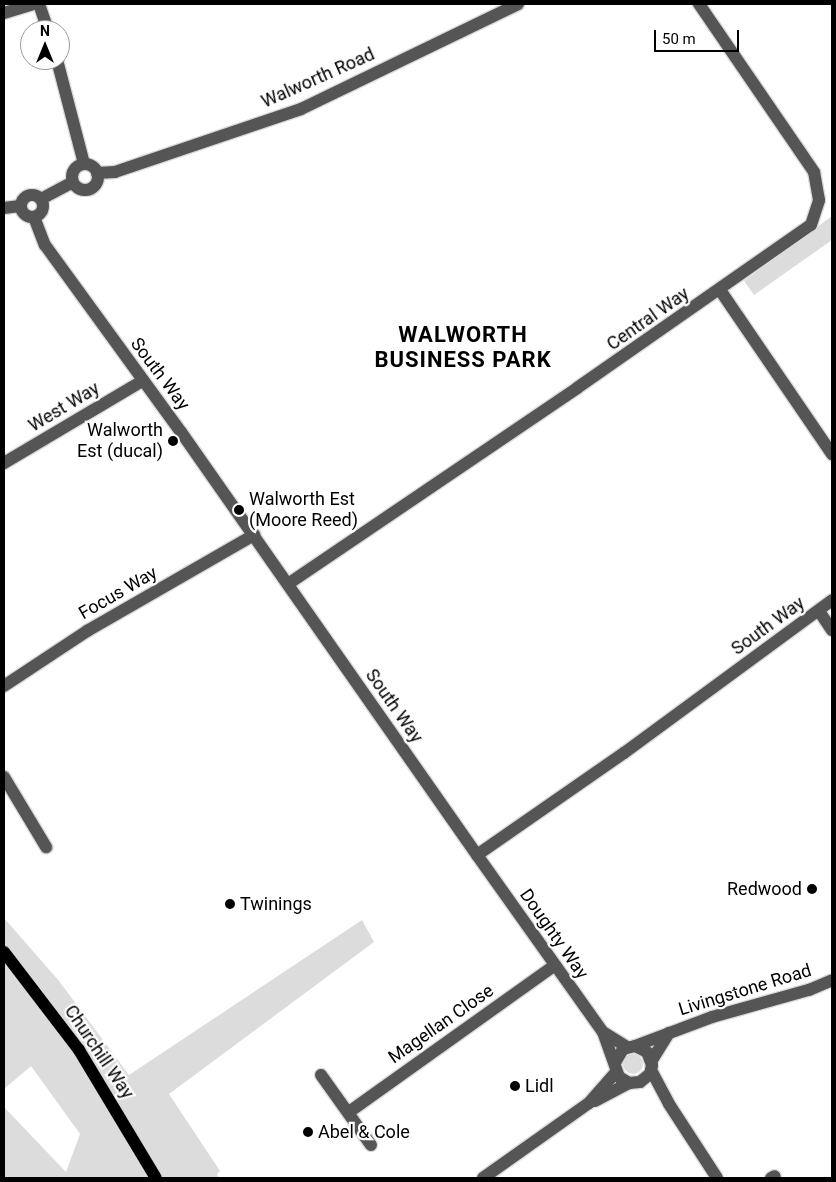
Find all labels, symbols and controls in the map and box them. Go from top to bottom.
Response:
north arrow [20,20,70,70]
scale bar [656,20,741,52]
text: N [40,23,50,39]
text: 50 m [662,30,696,48]
street label: Walworth Road [258,43,378,113]
street label: Central Way [603,283,693,355]
district label: WALWORTH BUSINESS PARK [373,321,553,372]
street label: South Way [126,334,194,414]
street label: West Way [25,377,103,437]
place label: Walworth Est (ducal) [77,420,163,462]
marker: Walworth Est (ducal) [167,435,179,447]
place label: Walworth Est (Moore Reed) [249,489,358,532]
marker: Walworth Est (Moore Reed) [233,504,245,516]
street label: Focus Way [75,562,161,624]
street label: South Way [727,592,809,660]
street label: South Way [361,665,427,747]
place label: Redwood [727,878,802,900]
marker: Redwood [806,883,818,895]
street label: Doughty Way [515,885,593,983]
place label: Twinings [240,893,312,915]
marker: Twinings [224,898,236,910]
street label: Livingstone Road [676,960,814,1020]
street label: Magellan Close [384,980,498,1068]
street label: Churchill Way [60,1001,138,1103]
place label: Lidl [525,1075,554,1097]
marker: Lidl [509,1080,521,1092]
place label: Abel & Cole [318,1121,410,1143]
marker: Abel & Cole [302,1126,314,1138]

